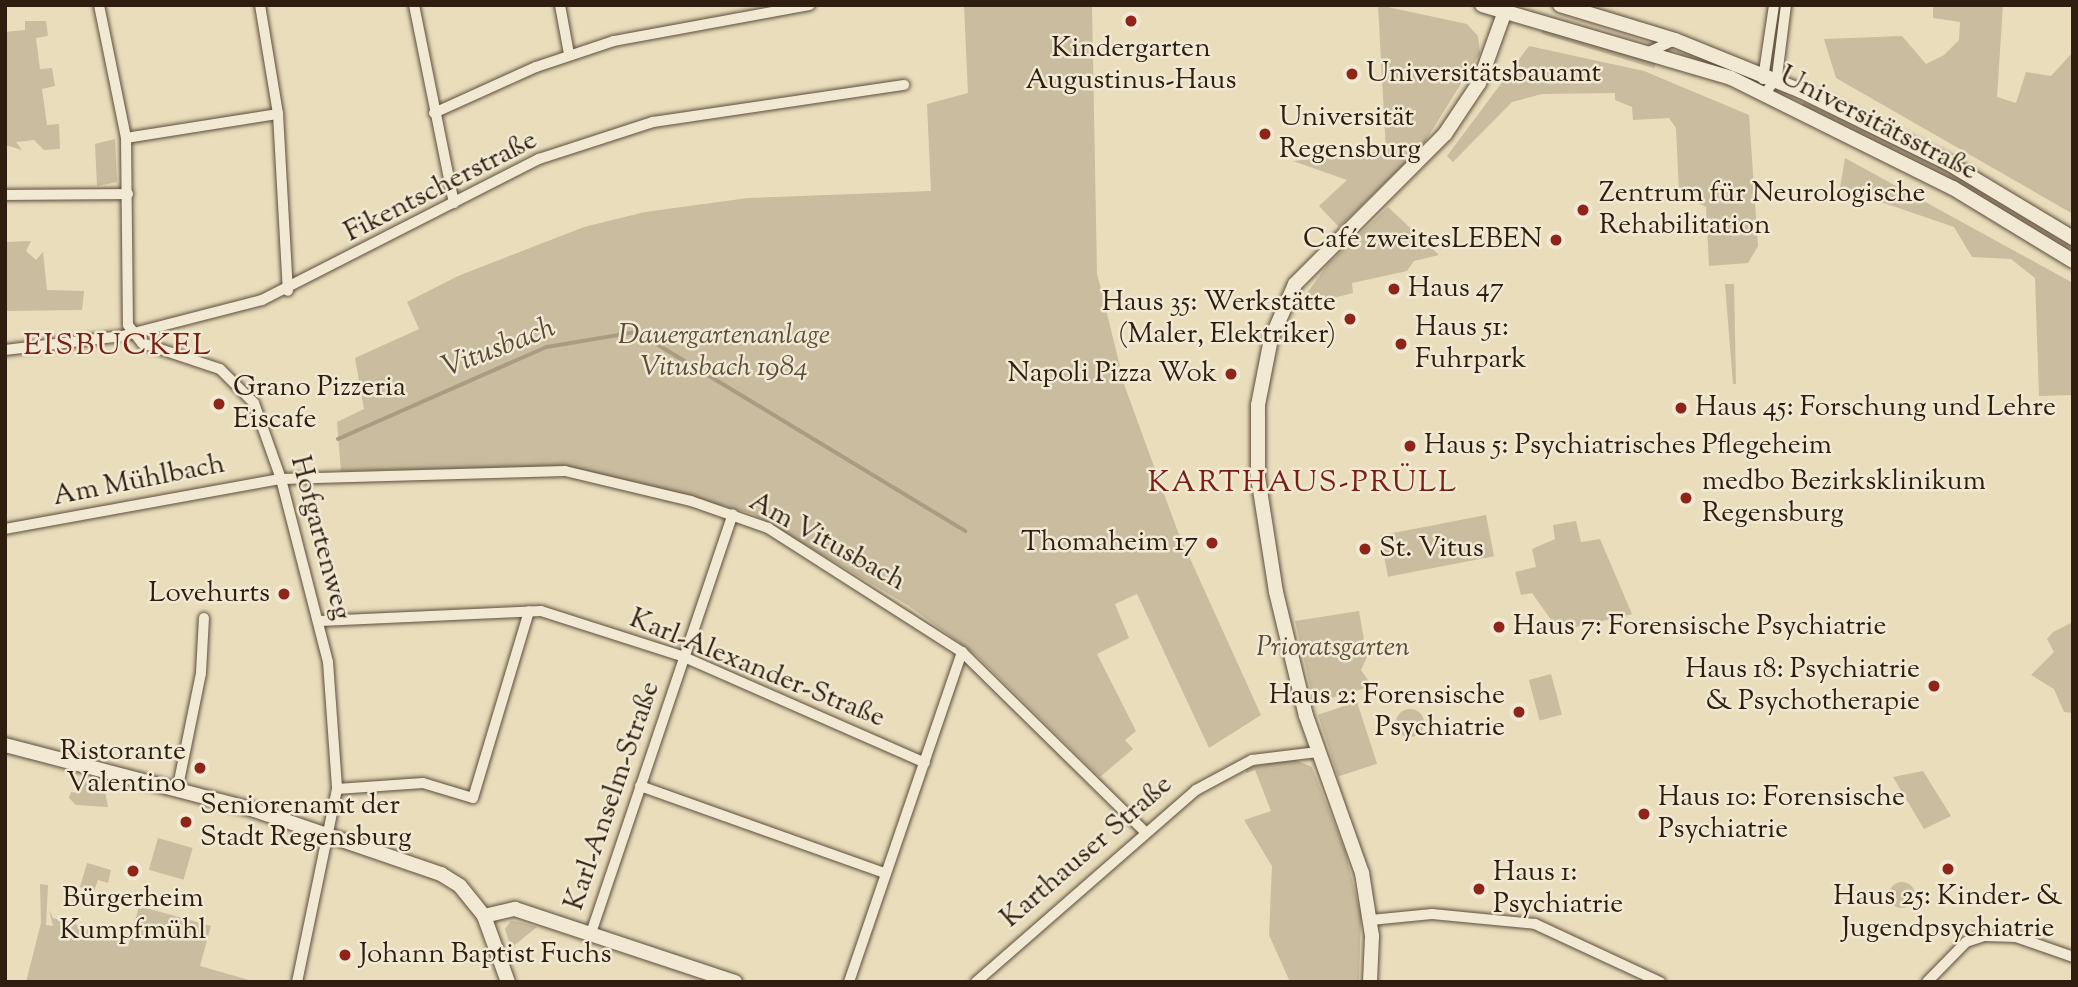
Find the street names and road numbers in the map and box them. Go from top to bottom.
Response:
street label: Universitätsstraße [1773,60,1983,188]
street label: Fikentscherstraße [339,124,543,250]
street label: Am Mühlbach [50,448,228,514]
street label: Hofgartenweg [282,452,358,624]
street label: Am Vitusbach [743,485,911,599]
street label: Karl-Alexander-Straße [624,602,890,736]
street label: Karl-Anselm-Straße [558,677,668,915]
street label: Karthauser Straße [994,768,1180,936]

